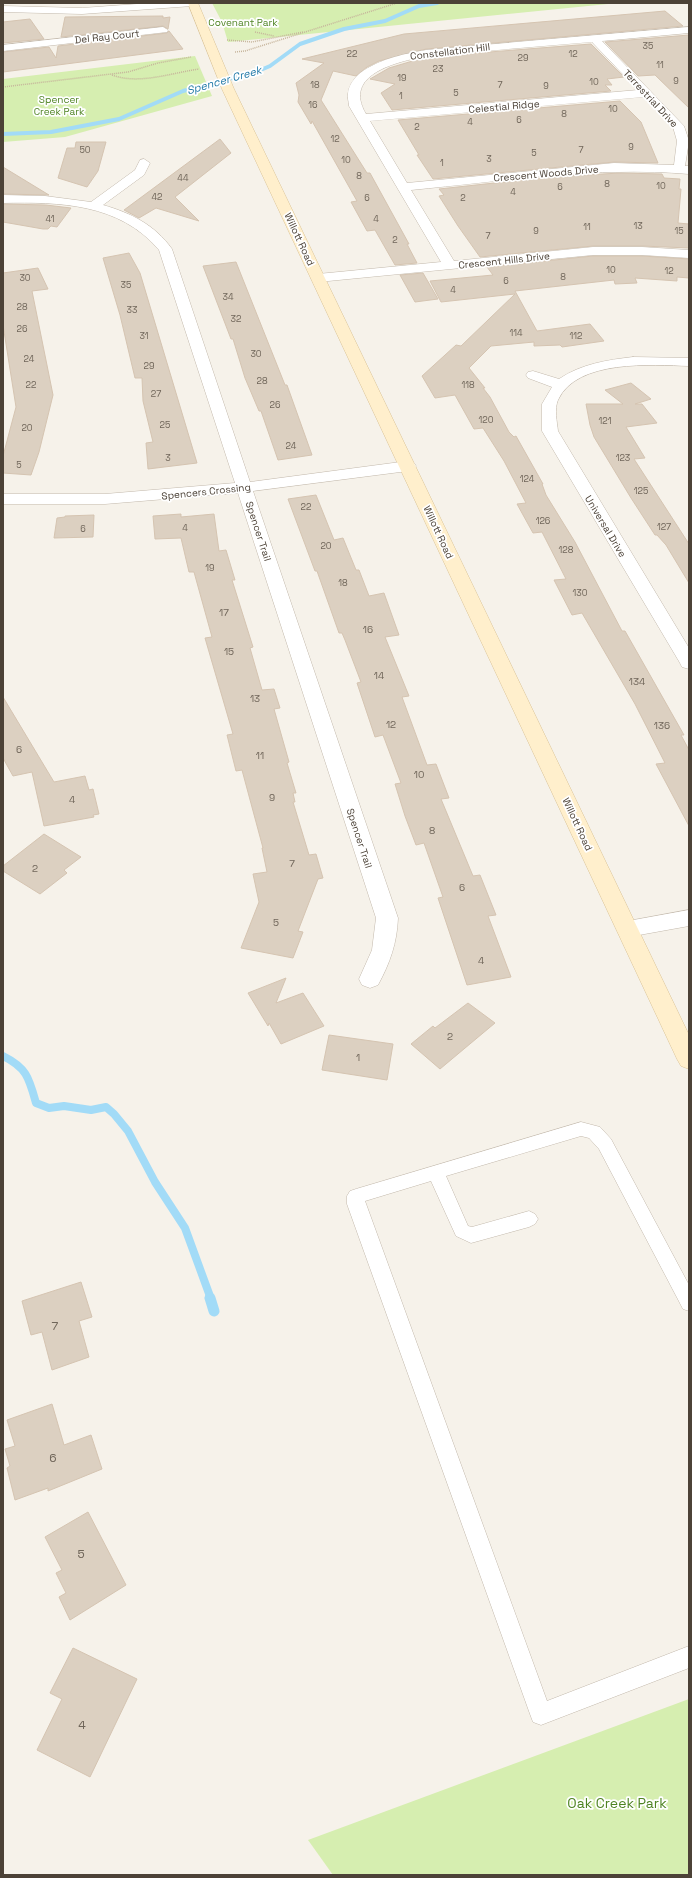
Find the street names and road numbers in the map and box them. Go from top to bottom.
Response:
street label: Del Ray Court [74,27,141,46]
street label: Constellation Hill [409,40,491,63]
street label: Terrestrial Drive [620,67,681,130]
street label: Celestial Ridge [468,97,540,116]
street label: Crescent Woods Drive [493,162,599,185]
street label: Willott Road [282,211,318,268]
street label: Crescent Hills Drive [458,249,551,272]
street label: Spencers Crossing [161,480,251,503]
street label: Universal Drive [582,493,629,560]
street label: Spencer Trail [243,500,274,563]
street label: Willott Road [421,504,457,561]
street label: Willott Road [560,796,596,853]
street label: Spencer Trail [344,807,375,870]

